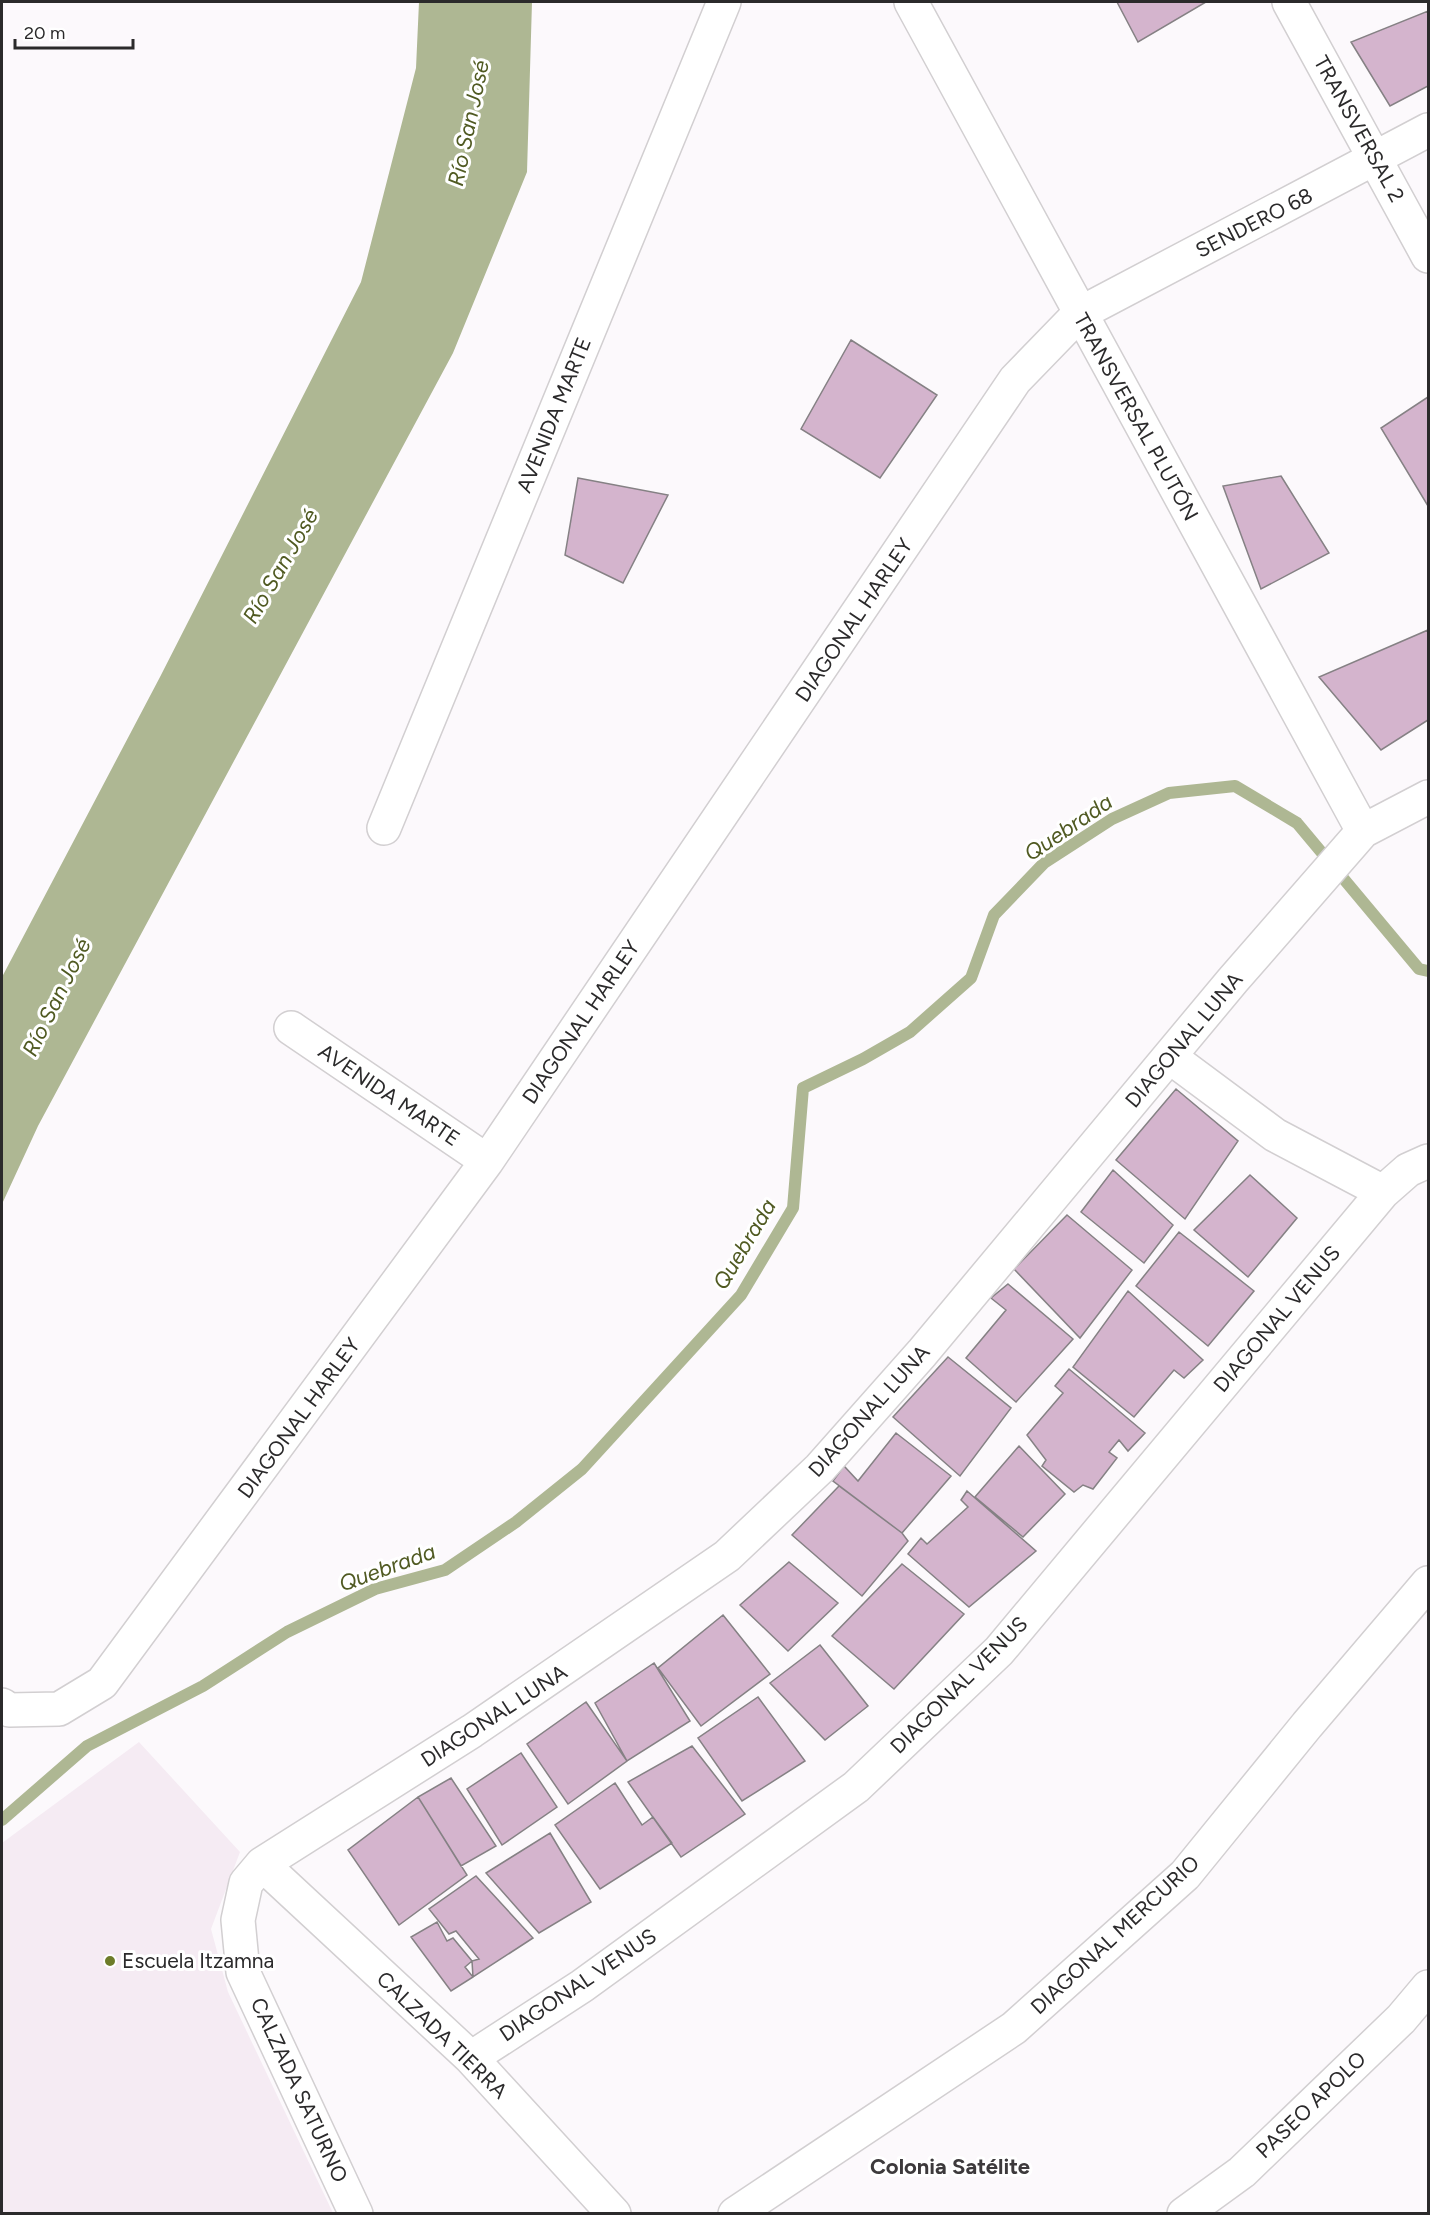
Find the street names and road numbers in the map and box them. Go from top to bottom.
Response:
street label: TRANSVERSAL 2 [1309,51,1410,206]
street label: SENDERO 68 [1191,182,1316,263]
street label: TRANSVERSAL PLUTÓN [1069,309,1204,525]
street label: AVENIDA MARTE [511,334,596,496]
street label: DIAGONAL HARLEY [790,533,918,706]
street label: DIAGONAL HARLEY [517,935,645,1108]
street label: DIAGONAL LUNA [1120,967,1247,1112]
street label: AVENIDA MARTE [314,1038,465,1151]
street label: DIAGONAL VENUS [1208,1240,1345,1397]
street label: DIAGONAL HARLEY [232,1333,365,1503]
street label: DIAGONAL LUNA [803,1340,934,1482]
street label: DIAGONAL VENUS [885,1611,1032,1758]
street label: DIAGONAL LUNA [416,1659,571,1772]
street label: DIAGONAL MERCURIO [1025,1850,1204,2019]
street label: DIAGONAL VENUS [495,1923,661,2046]
street label: CALZADA TIERRA [372,1966,513,2103]
street label: CALZADA SATURNO [246,1994,353,2186]
street label: PASEO APOLO [1251,2046,1371,2163]

